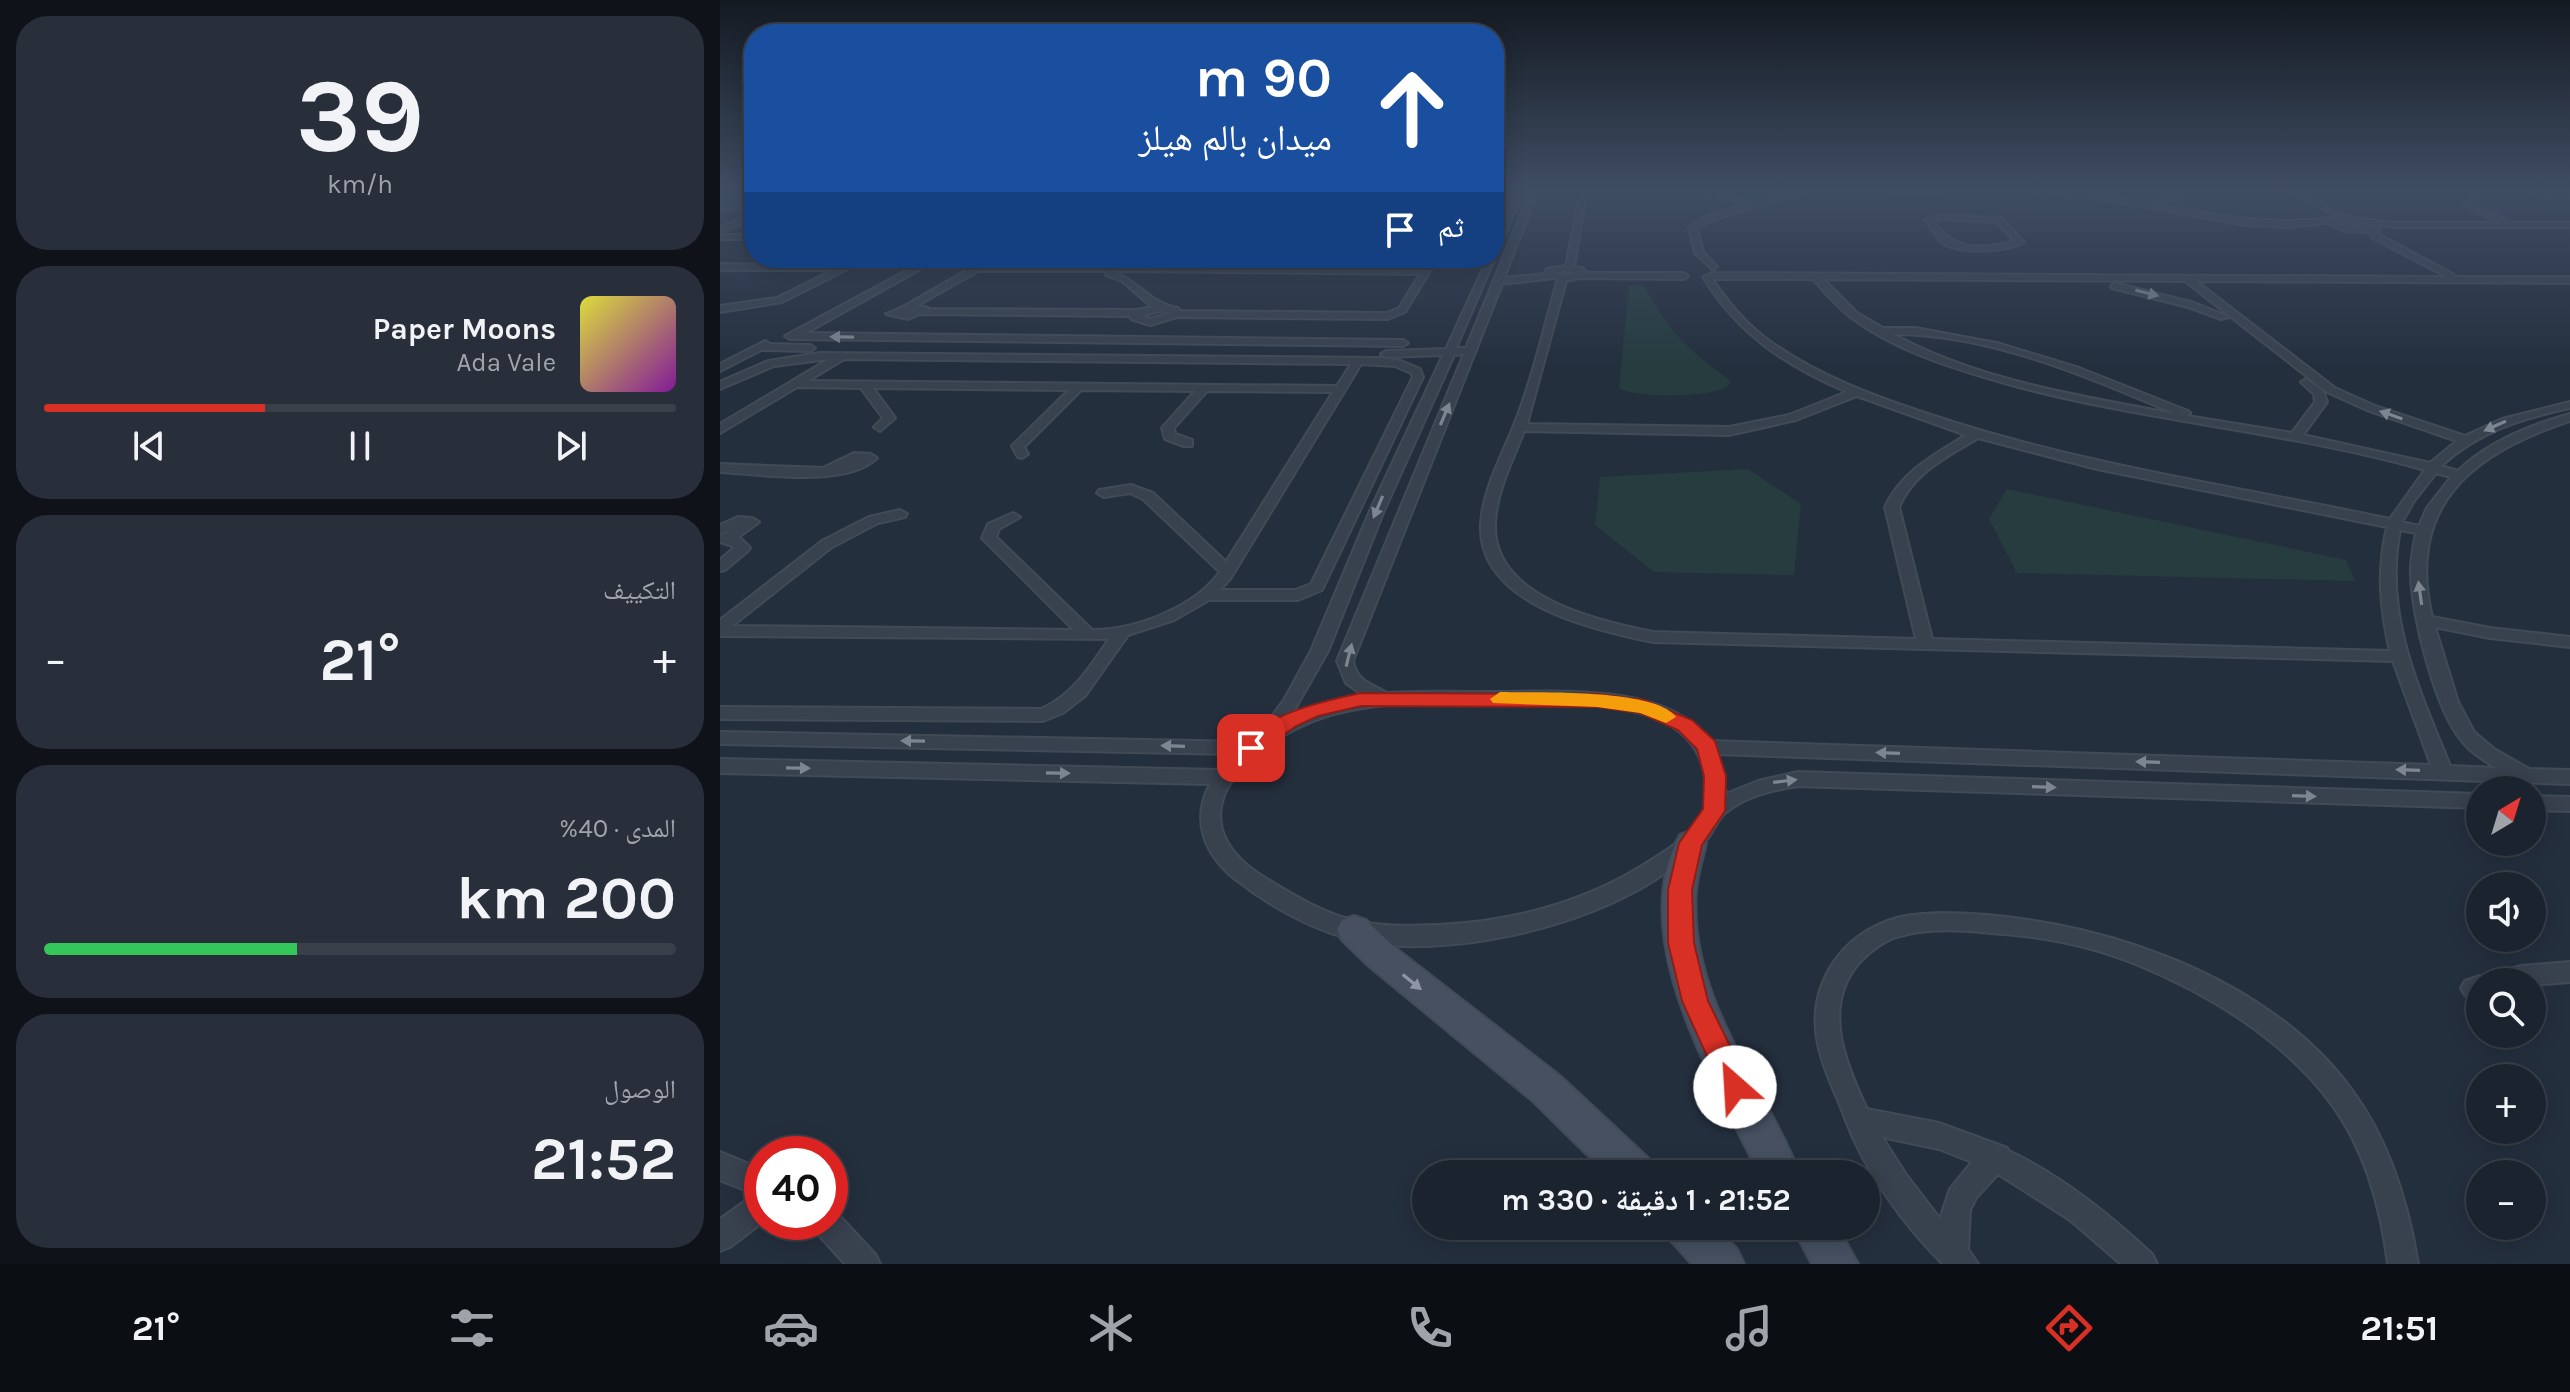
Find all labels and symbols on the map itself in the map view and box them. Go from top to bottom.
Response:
one-way arrow [2134,288,2159,300]
one-way arrow [829,331,854,343]
one-way arrow [1439,402,1452,426]
one-way arrow [2379,409,2403,421]
one-way arrow [2483,419,2507,432]
one-way arrow [1372,495,1385,519]
one-way arrow [2413,580,2426,605]
one-way arrow [1343,643,1356,668]
pin [1217,714,1285,782]
one-way arrow [900,735,925,747]
one-way arrow [1160,739,1185,752]
one-way arrow [1875,746,1900,759]
one-way arrow [2135,755,2160,768]
one-way arrow [786,761,811,774]
one-way arrow [2395,764,2420,777]
one-way arrow [1046,767,1071,780]
one-way arrow [1772,774,1797,787]
north arrow [2466,776,2546,856]
one-way arrow [2032,781,2057,793]
one-way arrow [2292,789,2317,802]
one-way arrow [1402,973,1422,990]
position arrow [1693,1045,1777,1129]
speed limit sign: 40 [744,1136,848,1240]

